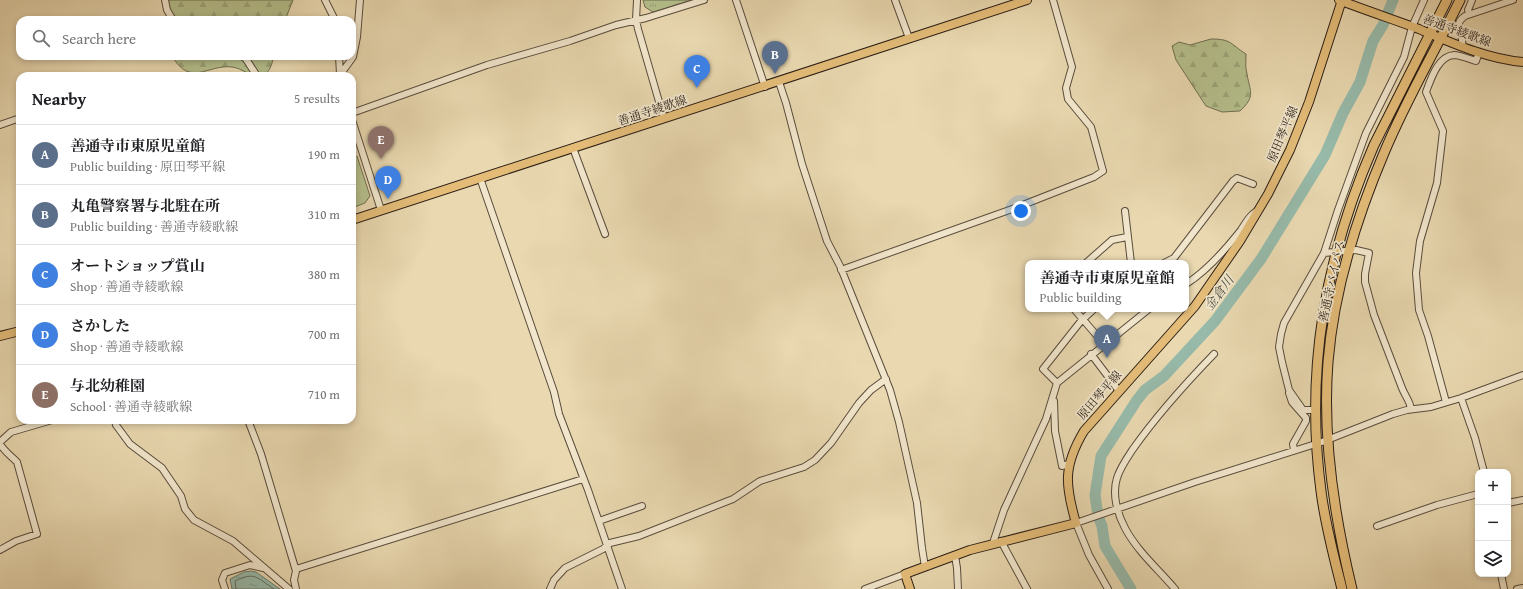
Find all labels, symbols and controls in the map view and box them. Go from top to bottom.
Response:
street label: 善通寺綾歌線 [1420,10,1494,50]
search box [16,16,356,60]
icon: search [30,27,52,49]
text: Search here [62,28,136,49]
pin: B [762,41,788,74]
pin: C [684,55,710,88]
text: Nearby [32,86,86,111]
text: 5 results [294,89,340,108]
street label: 善通寺綾歌線 [615,91,689,129]
street label: 原田琴平線 [1262,103,1302,165]
pin: E [368,126,394,159]
text: 善通寺市東原児童館 [70,135,205,156]
text: A [41,145,49,164]
text: 190 m [308,145,340,164]
text: Public building · 原田琴平線 [70,157,225,176]
pin: D [375,166,401,199]
text: 丸亀警察署与北駐在所 [70,195,220,216]
your location [1011,201,1031,221]
text: B [41,205,49,224]
text: 310 m [308,205,340,224]
text: Public building · 善通寺綾歌線 [70,217,238,236]
street label: 善通寺バイパス [1314,238,1348,324]
text: オートショップ賞山 [70,255,205,276]
popup [1025,260,1189,312]
text: C [41,265,49,284]
text: 380 m [308,265,340,284]
text: 善通寺市東原児童館 [1039,267,1175,288]
water label: 金倉川 [1200,270,1240,314]
text: Shop · 善通寺綾歌線 [70,277,183,296]
text: Public building [1039,288,1122,307]
text: さかした [70,315,130,336]
text: D [41,325,49,344]
text: 700 m [308,325,340,344]
pin: A [1094,325,1120,358]
text: Shop · 善通寺綾歌線 [70,337,183,356]
street label: 原田琴平線 [1073,367,1125,423]
text: 与北幼稚園 [70,375,145,396]
text: E [42,385,48,404]
text: 710 m [308,385,340,404]
text: School · 善通寺綾歌線 [70,397,192,416]
map controls [1475,469,1511,577]
button: + [1475,469,1511,505]
button: − [1475,505,1511,541]
button: layers [1475,541,1511,577]

